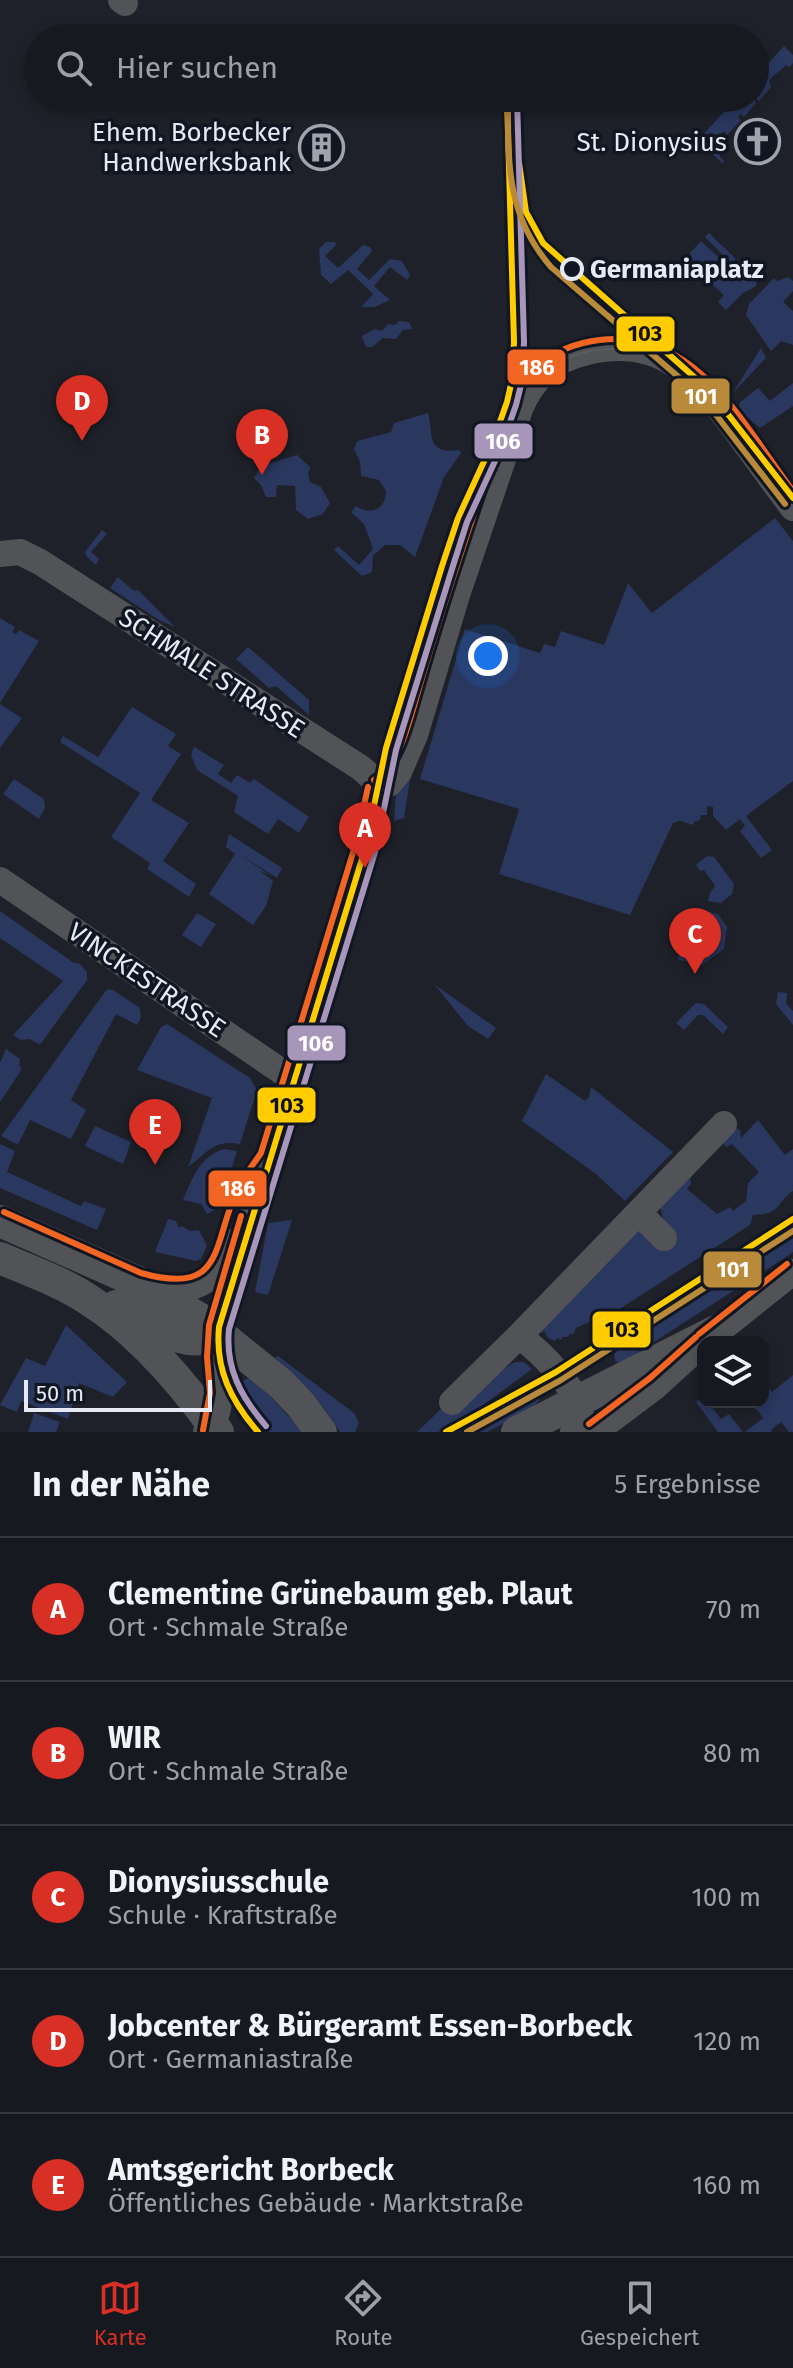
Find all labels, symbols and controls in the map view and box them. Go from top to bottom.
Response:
search box [24,24,769,112]
icon: search [52,46,96,90]
text: Hier suchen [116,50,278,86]
place label: Ehem. Borbecker Handwerksbank [92,117,292,178]
church icon: St. Dionysius [734,118,782,166]
building icon: Ehem. Borbecker Handwerksbank [298,123,346,171]
place label: St. Dionysius [577,127,727,158]
place label: Germaniaplatz [590,254,764,285]
marker: Germaniaplatz [561,258,583,280]
line badge: 103 [615,315,676,353]
text: 103 [628,320,662,347]
line badge: 186 [506,348,567,386]
text: 186 [519,354,555,381]
pin: D [56,375,108,441]
line badge: 101 [670,377,731,415]
text: 101 [685,383,717,410]
pin: B [236,409,288,475]
line badge: 106 [473,422,534,460]
text: 106 [485,428,521,455]
street label: SCHMALE STRASSE [113,602,310,745]
your location [468,636,508,676]
pin: A [339,802,391,868]
pin: C [669,908,721,974]
street label: VINCKESTRASSE [62,916,231,1044]
line badge: 106 [286,1024,347,1062]
text: 106 [298,1030,334,1057]
line badge: 103 [256,1086,317,1124]
text: 103 [270,1092,304,1119]
pin: E [129,1099,181,1165]
line badge: 186 [207,1169,268,1208]
text: 186 [220,1175,256,1202]
line badge: 101 [702,1250,763,1289]
text: 101 [717,1256,749,1283]
line badge: 103 [591,1310,652,1349]
text: 103 [605,1316,639,1343]
map controls [697,1336,769,1408]
button: layers [697,1336,769,1408]
scale bar [24,1376,212,1412]
text: 50 m [36,1380,84,1407]
text: In der Nähe [32,1464,210,1505]
text: 5 Ergebnisse [614,1469,761,1500]
text: Clementine Grünebaum geb. Plaut [108,1576,573,1612]
text: A [50,1594,66,1625]
text: 70 m [706,1594,761,1625]
text: Ort · Schmale Straße [108,1612,348,1643]
text: WIR [108,1720,161,1756]
text: B [50,1738,66,1769]
text: 80 m [703,1738,761,1769]
text: Ort · Schmale Straße [108,1756,348,1787]
text: Dionysiusschule [108,1864,329,1900]
text: C [51,1882,65,1913]
text: 100 m [692,1882,761,1913]
text: Schule · Kraftstraße [108,1900,338,1931]
text: Jobcenter & Bürgeramt Essen-Borbeck [108,2008,632,2044]
text: D [50,2026,66,2057]
text: 120 m [693,2026,761,2057]
text: Ort · Germaniastraße [108,2044,353,2075]
text: Amtsgericht Borbeck [108,2152,394,2188]
text: E [51,2170,65,2201]
text: 160 m [692,2170,761,2201]
text: Öffentliches Gebäude · Marktstraße [108,2188,524,2219]
tab: Karte [94,2276,147,2351]
tab: Route [334,2276,392,2351]
tab: Gespeichert [580,2276,699,2351]

